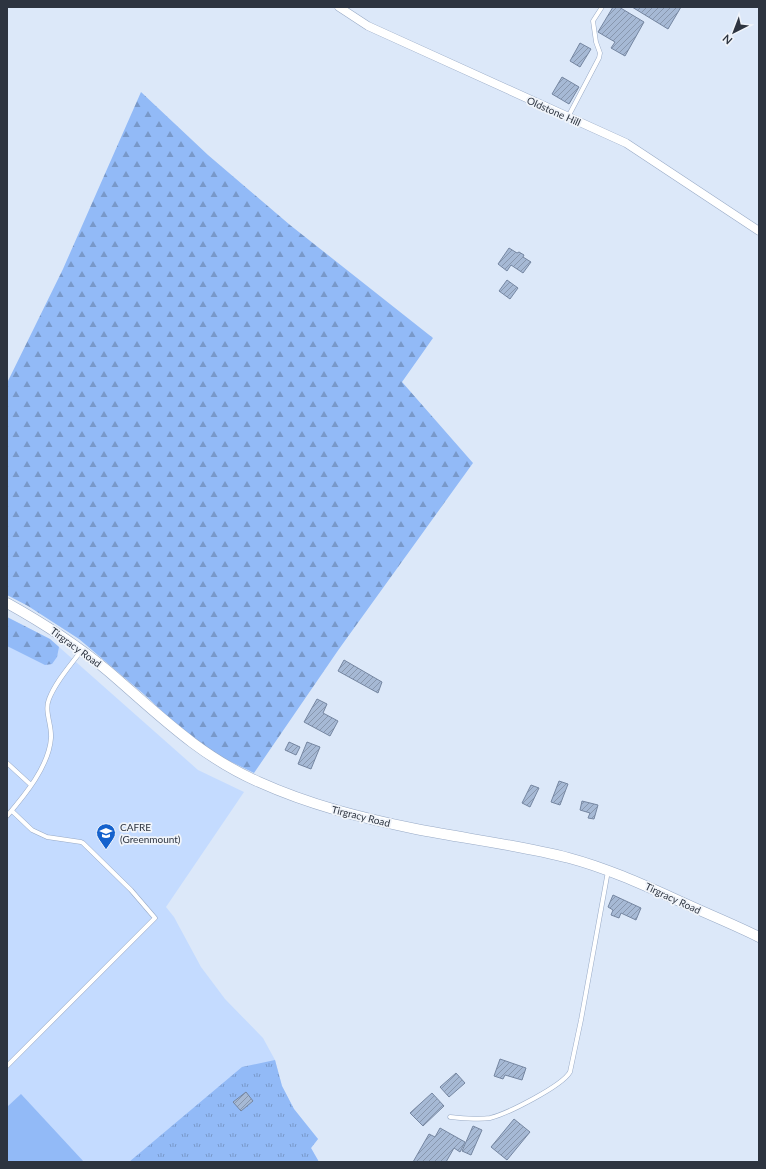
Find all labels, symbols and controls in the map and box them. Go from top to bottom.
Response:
north arrow [714,12,754,52]
text: N [719,32,734,47]
street label: Oldstone Hill [525,94,583,128]
street label: Tirgracy Road [48,625,104,669]
street label: Tirgracy Road [330,803,392,829]
place label: CAFRE (Greenmount) [120,821,181,845]
school or university icon: CAFRE (Greenmount) [95,822,117,850]
street label: Tirgracy Road [643,880,703,916]

